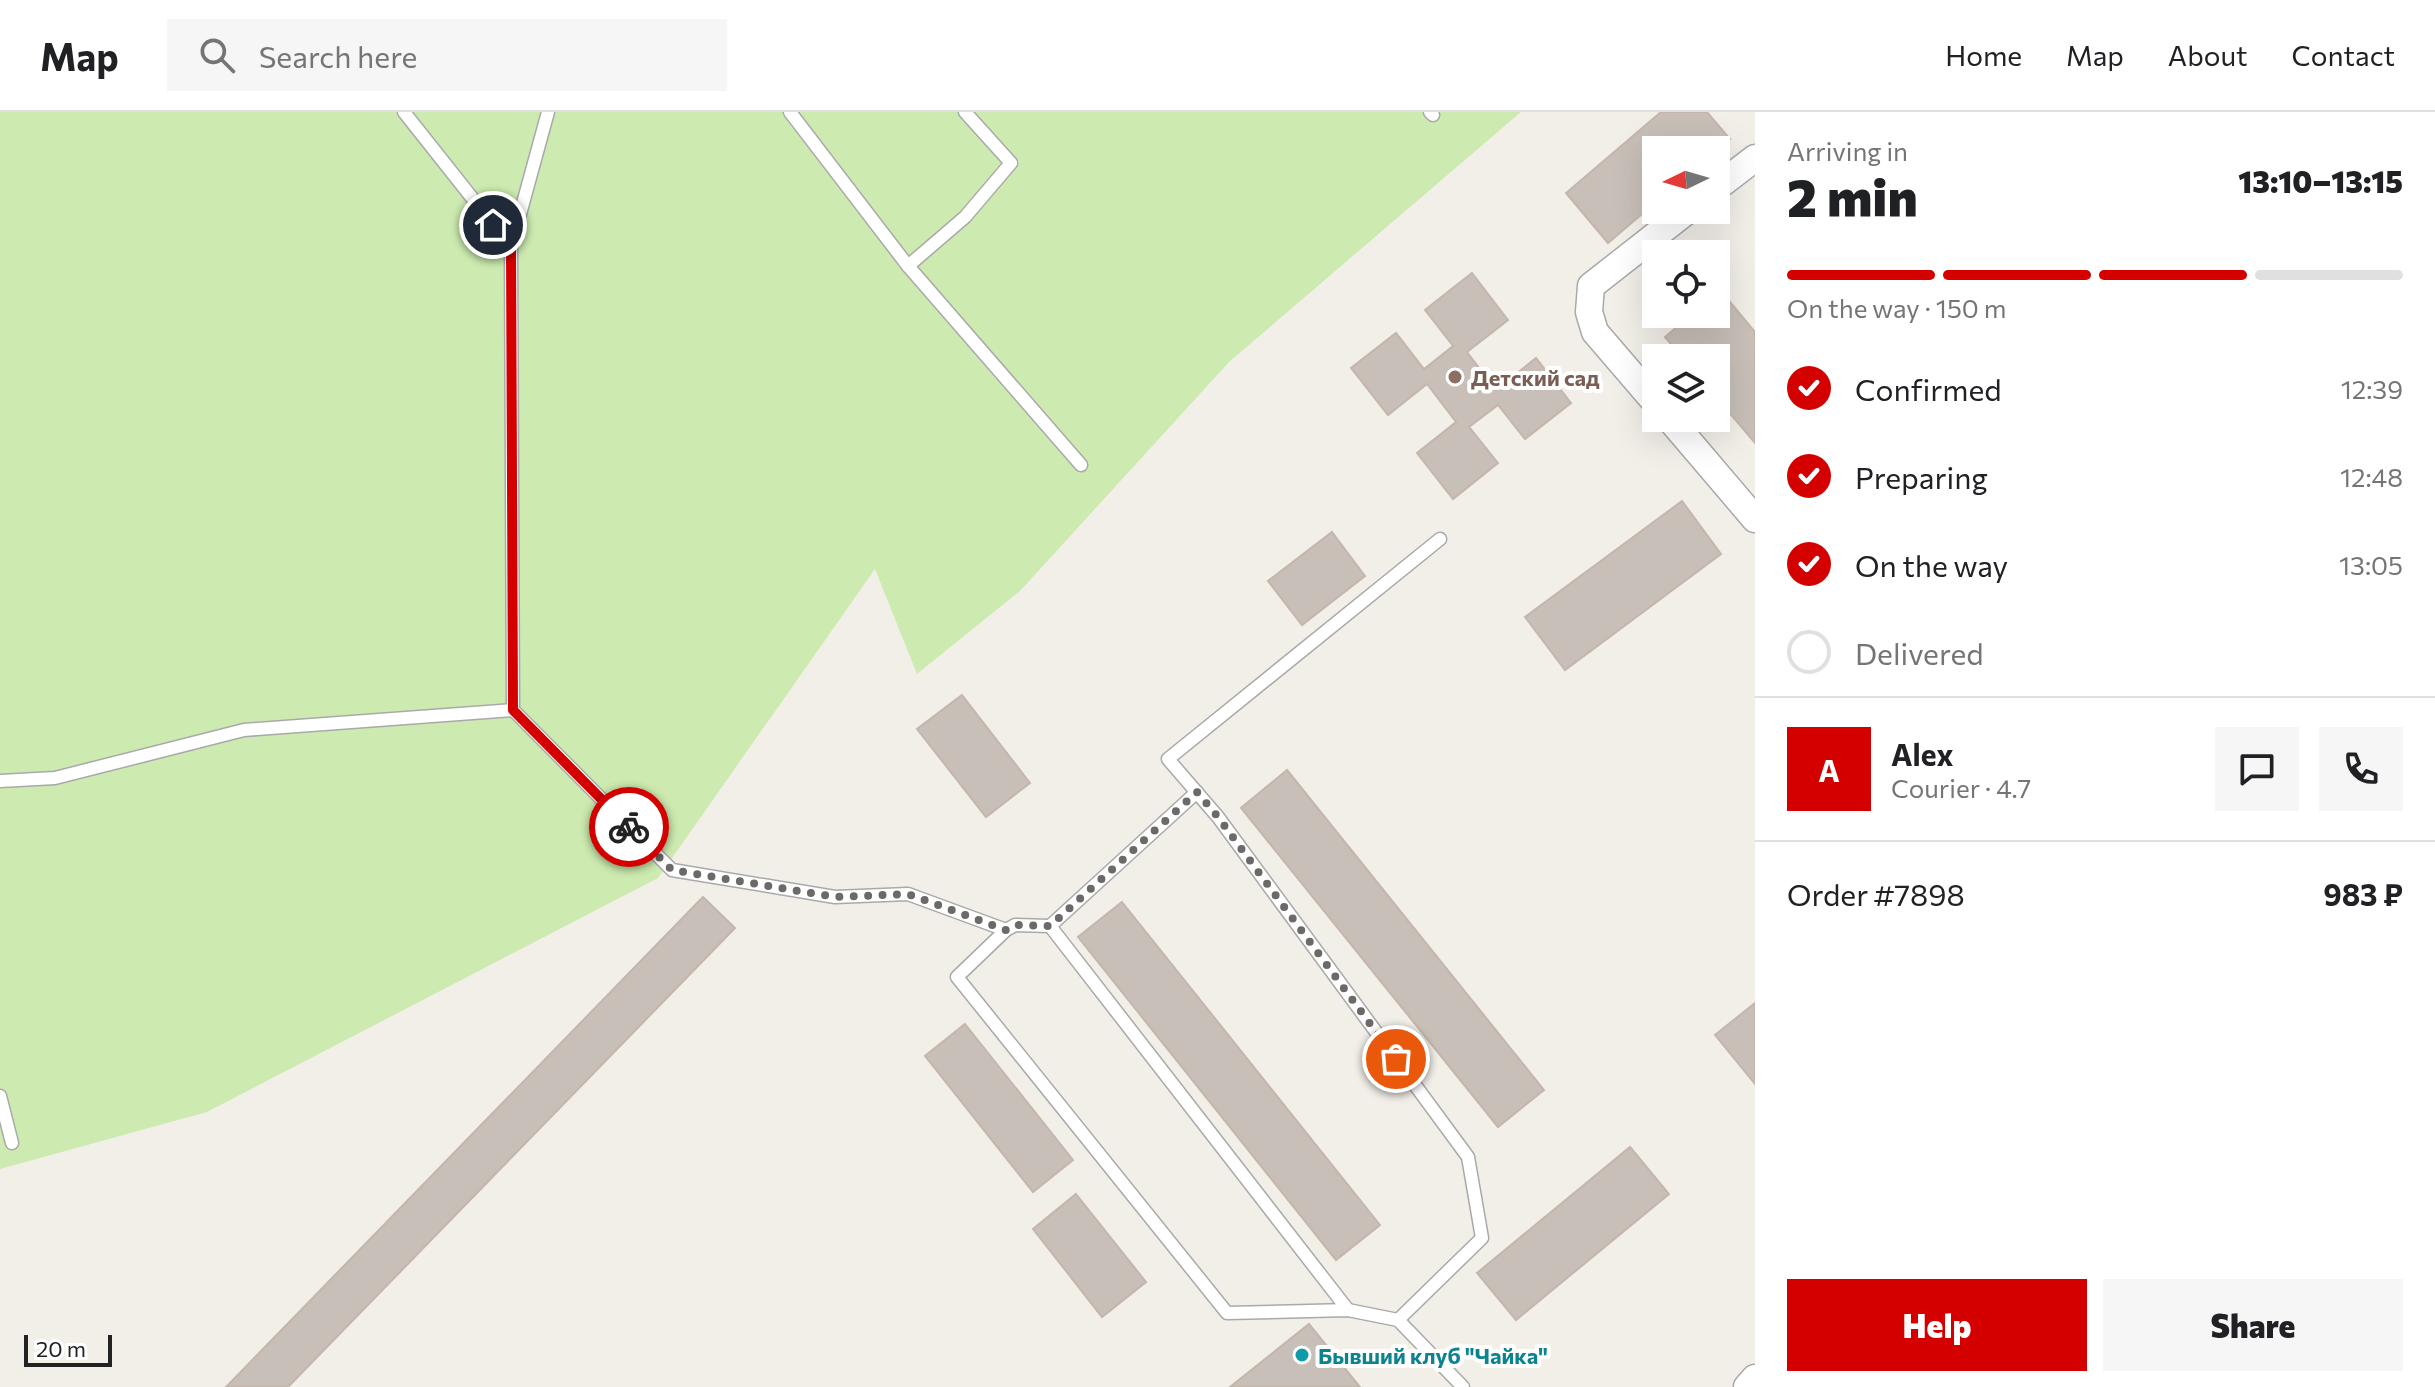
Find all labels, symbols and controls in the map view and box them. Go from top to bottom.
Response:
search box [167,19,727,91]
text: Map [40,32,119,79]
icon: search [195,33,239,77]
text: Search here [259,37,417,74]
text: Home [1945,38,2022,72]
text: Map [2066,38,2124,72]
text: About [2168,38,2248,72]
text: Contact [2292,38,2395,72]
text: Arriving in [1787,135,1908,166]
north arrow [1642,136,1730,224]
map controls [1642,136,1730,432]
text: 13:10–13:15 [2238,162,2403,199]
text: 2 min [1787,164,1918,228]
pin [459,191,527,259]
icon: home [471,203,515,247]
button: locate [1642,240,1730,328]
text: On the way · 150 m [1787,292,2006,323]
button: layers [1642,344,1730,432]
place label: Детский сад [1471,364,1600,391]
icon: check [1787,366,1831,410]
marker: Детский сад [1446,368,1464,386]
text: Confirmed [1855,370,2002,407]
text: 12:39 [2341,373,2403,404]
icon: check [1787,454,1831,498]
text: Preparing [1855,458,1988,495]
text: 12:48 [2340,461,2403,492]
icon: check [1787,542,1831,586]
text: On the way [1855,546,2008,583]
text: 13:05 [2339,549,2403,580]
text: Delivered [1855,634,1984,671]
button: chat [2215,727,2299,811]
button: phone [2319,727,2403,811]
text: Alex [1891,735,1954,772]
text: A [1818,751,1840,788]
text: Courier · 4.7 [1891,772,2031,803]
courier [589,787,669,867]
icon: bike [607,805,651,849]
text: Order #7898 [1787,875,1965,912]
text: 983 ₽ [2323,875,2403,912]
pin [1362,1025,1430,1093]
icon: bag [1374,1037,1418,1081]
button: Help [1787,1279,2087,1371]
button: Share [2103,1279,2403,1371]
scale bar [24,1331,112,1367]
text: 20 m [36,1335,86,1362]
place label: Бывший клуб "Чайка" [1318,1342,1548,1369]
marker: Бывший клуб "Чайка" [1293,1346,1311,1364]

